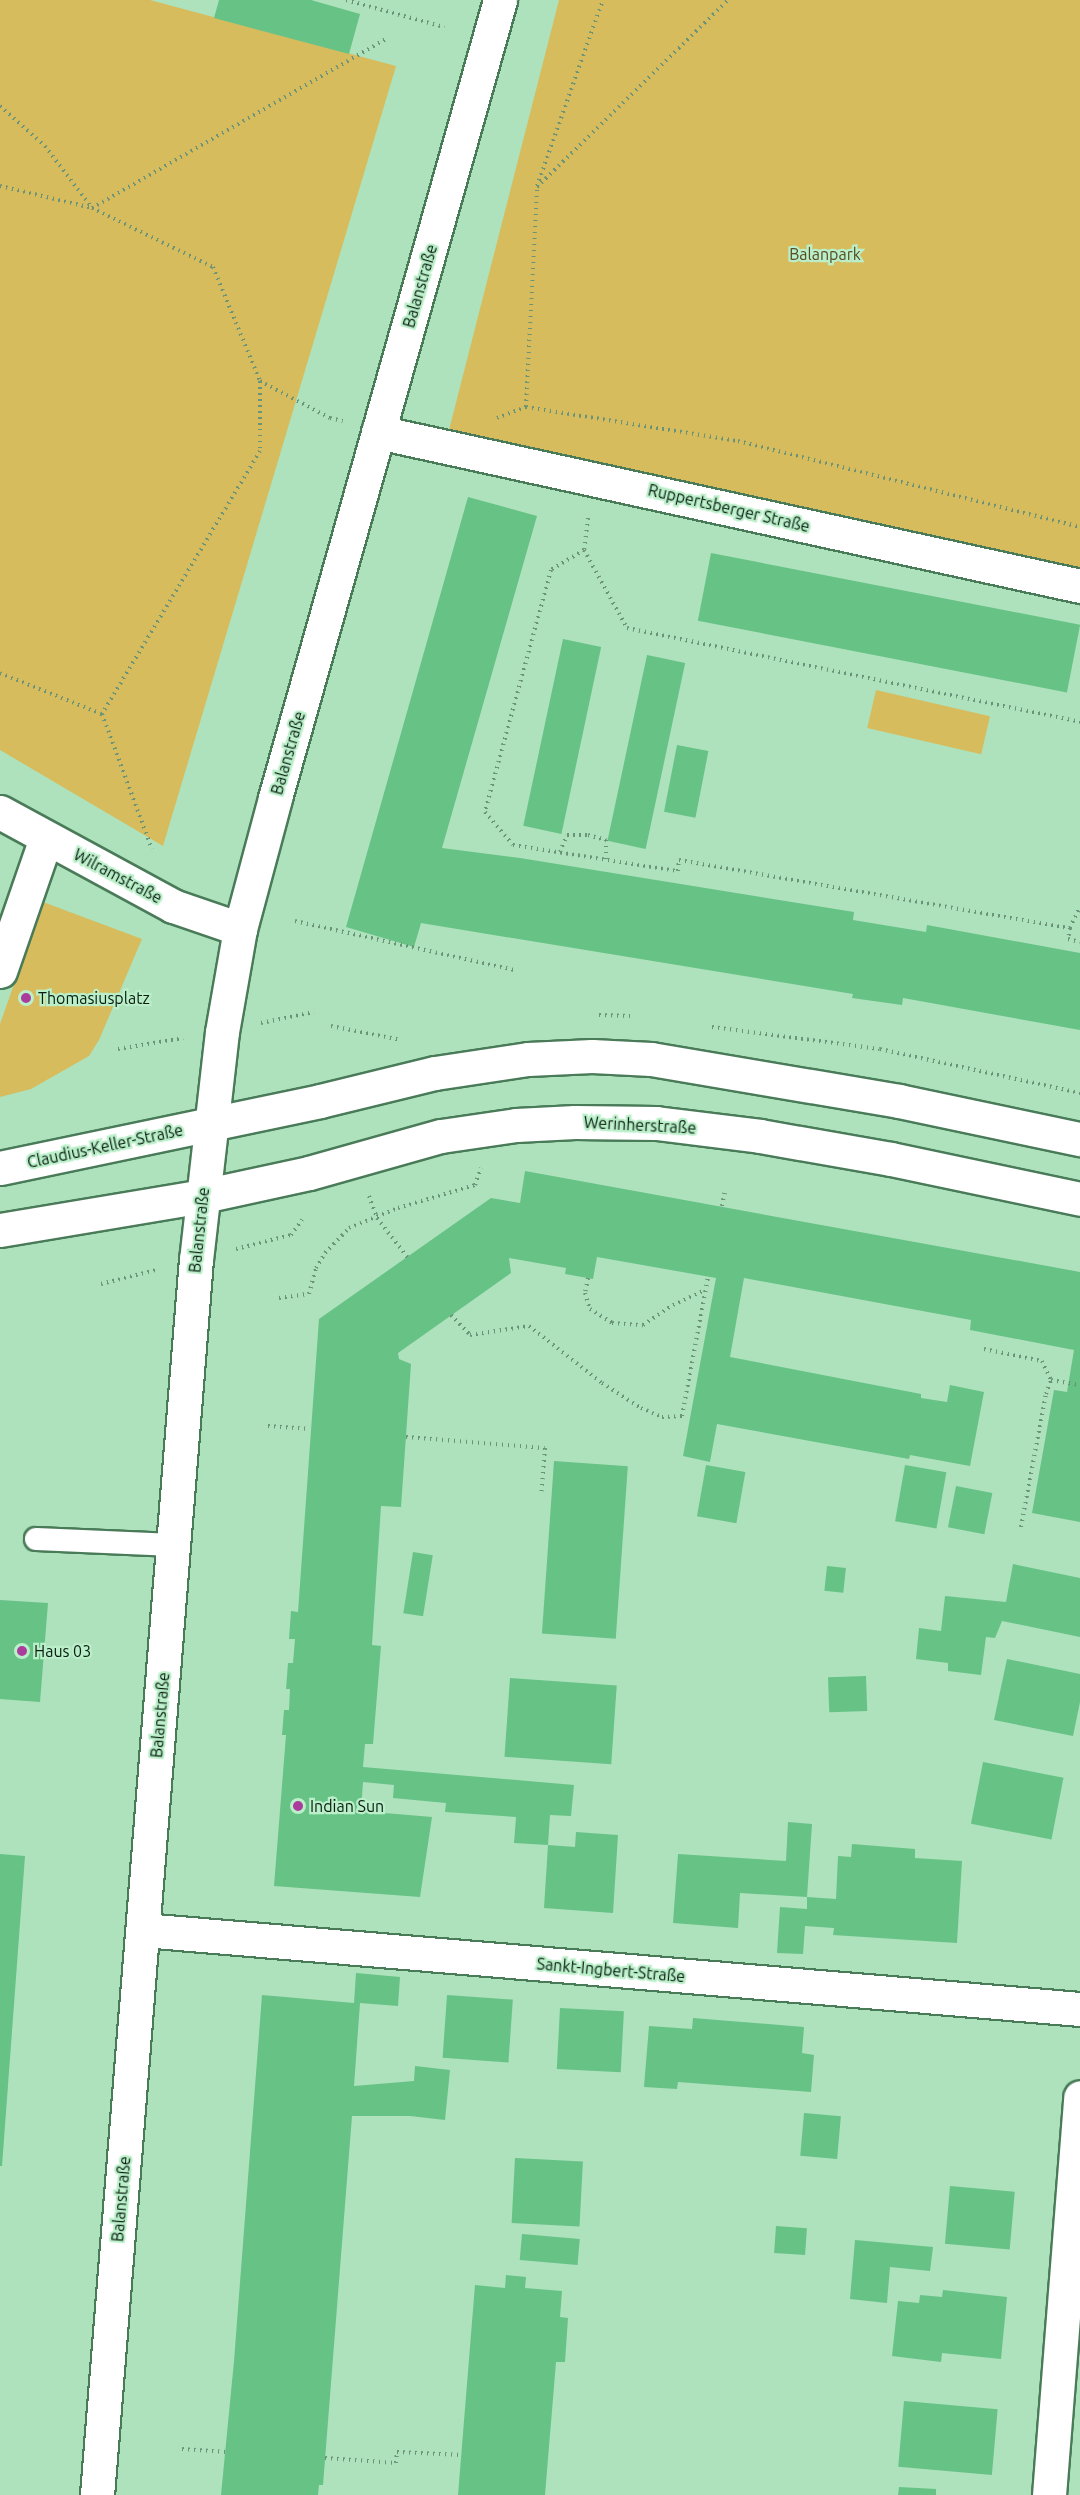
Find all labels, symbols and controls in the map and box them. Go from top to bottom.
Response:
street label: Balanstraße [399,242,441,330]
park label: Balanpark [789,244,861,264]
street label: Ruppertsberger Straße [646,480,812,536]
street label: Balanstraße [267,709,309,797]
street label: Wilramstraße [71,845,165,907]
place label: Thomasiusplatz [38,988,150,1008]
marker: Thomasiusplatz [19,991,33,1005]
street label: Werinherstraße [583,1112,697,1138]
street label: Claudius-Keller-Straße [25,1120,185,1172]
street label: Balanstraße [185,1186,213,1274]
place label: Haus 03 [34,1641,91,1661]
marker: Haus 03 [15,1644,29,1658]
street label: Balanstraße [147,1671,173,1759]
place label: Indian Sun [310,1796,384,1816]
marker: Indian Sun [291,1799,305,1813]
street label: Sankt-Ingbert-Straße [536,1954,686,1986]
street label: Balanstraße [108,2155,134,2243]

